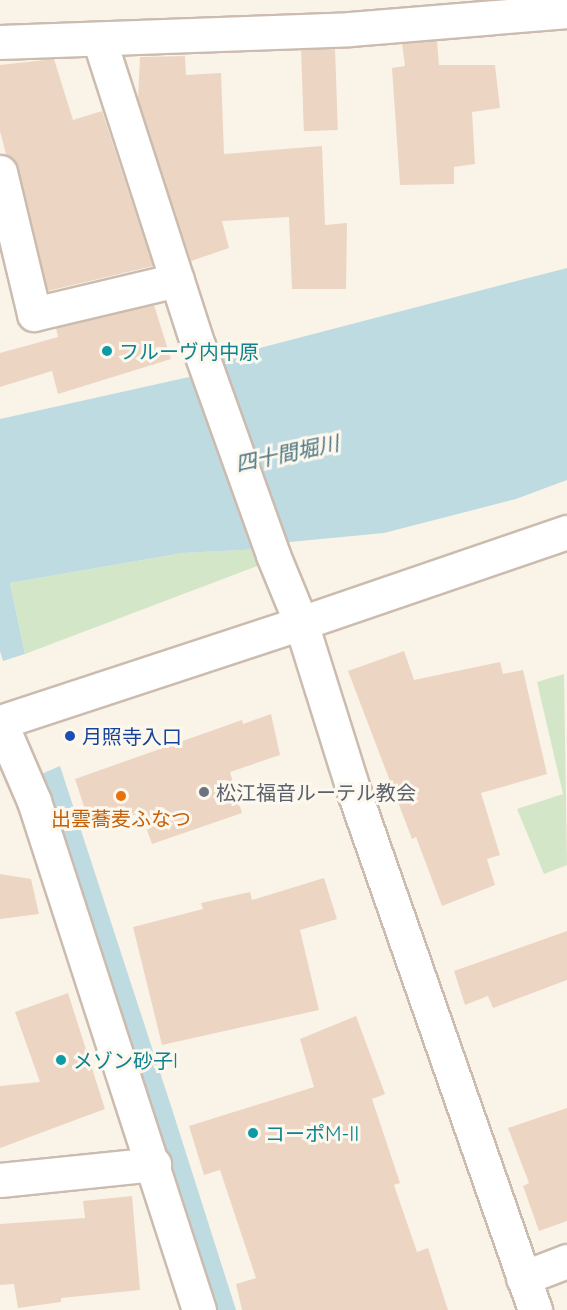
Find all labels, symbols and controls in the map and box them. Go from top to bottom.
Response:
place label: フルーヴ内中原 [119,339,259,363]
marker: フルーヴ内中原 [100,344,114,358]
water label: 四十間堀川 [233,430,341,476]
place label: 月照寺入口 [82,724,182,748]
marker: 月照寺入口 [63,729,77,743]
place label: 松江福音ルーテル教会 [216,780,416,804]
marker: 松江福音ルーテル教会 [197,785,211,799]
marker: 出雲蕎麦ふなつ [114,789,128,803]
place label: 出雲蕎麦ふなつ [51,806,191,830]
place label: メゾン砂子I [73,1048,178,1072]
marker: メゾン砂子I [54,1053,68,1067]
place label: コーポM-II [265,1121,359,1145]
marker: コーポM-II [246,1126,260,1140]

